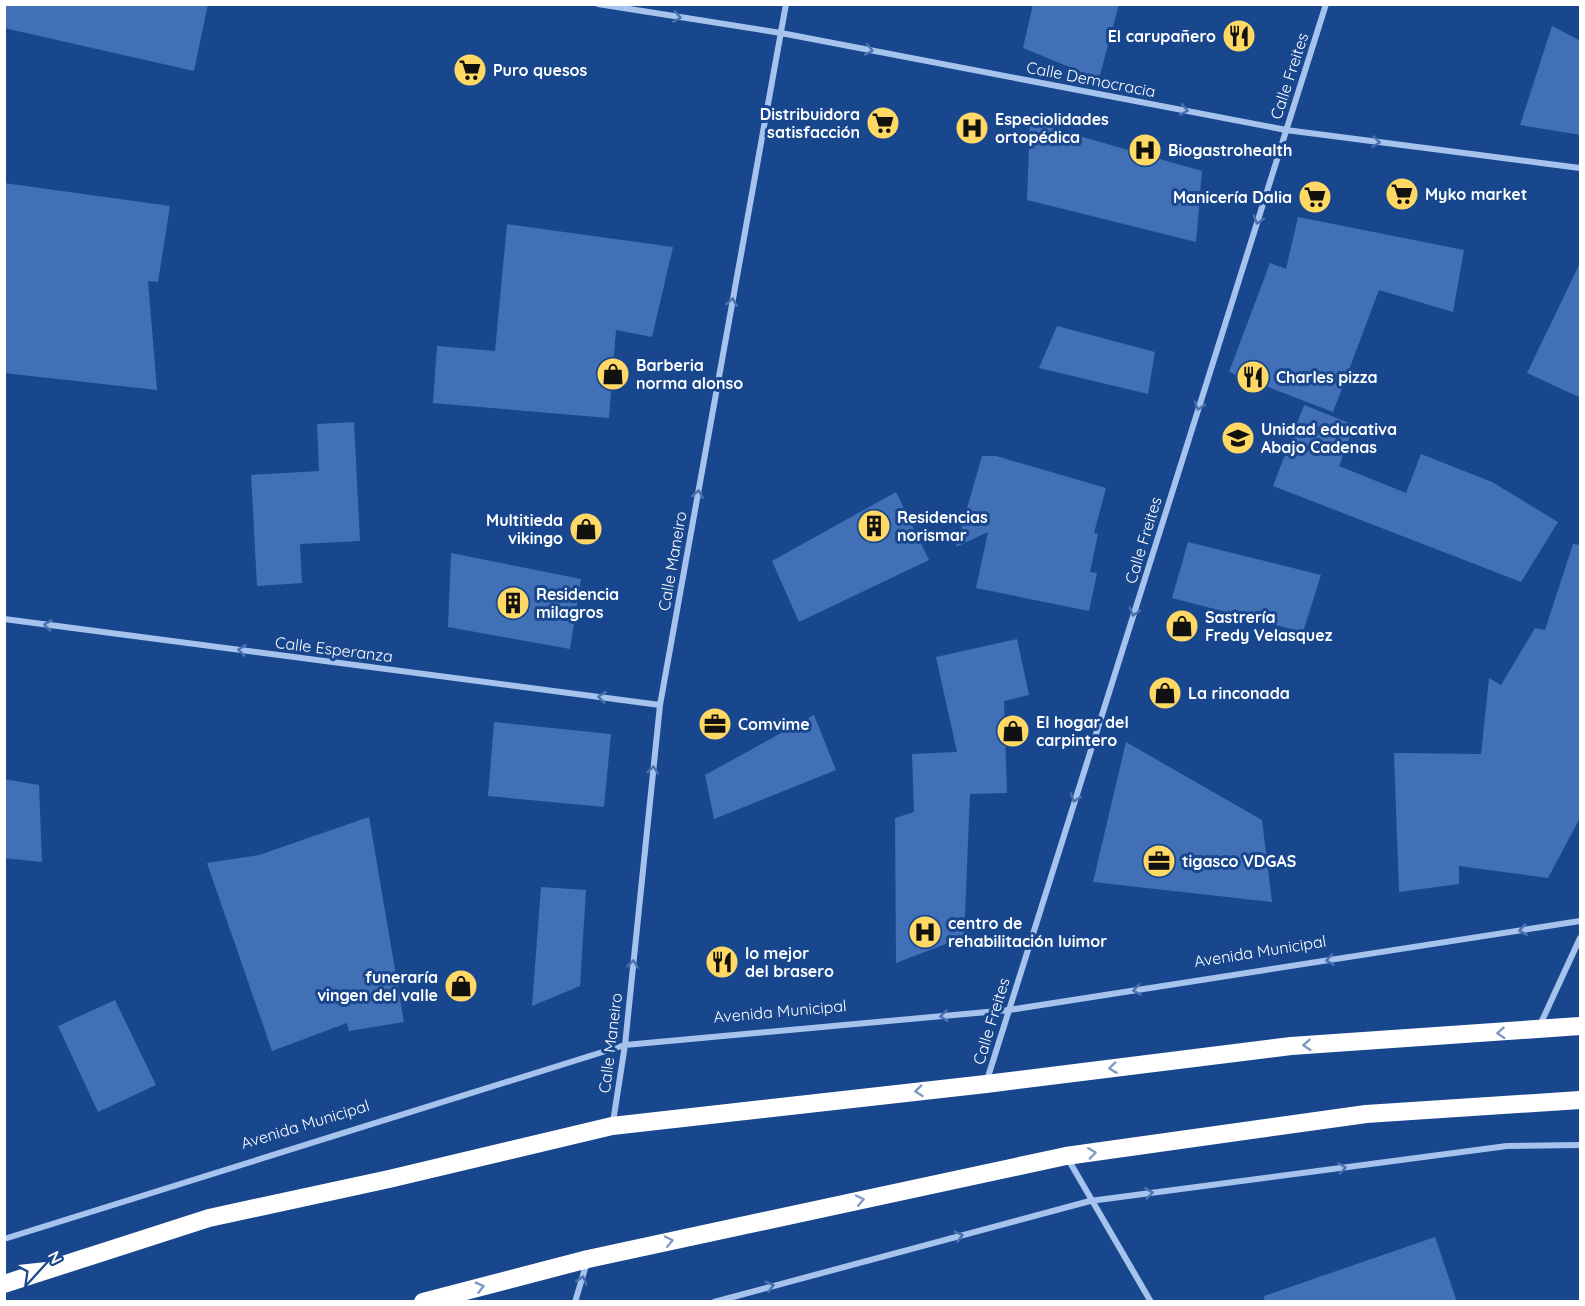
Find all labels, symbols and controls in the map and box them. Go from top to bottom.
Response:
one-way arrow [672,10,681,22]
restaurant icon: El carupañero [1221,18,1257,54]
place label: El carupañero [1108,26,1216,46]
street label: Calle Freites [1266,30,1312,122]
one-way arrow [863,43,873,56]
supermarket icon: Puro quesos [452,52,488,88]
street label: Calle Democracia [1025,57,1157,101]
place label: Puro quesos [493,60,588,80]
one-way arrow [1179,103,1189,116]
place label: Distribuidora satisfacción [760,104,860,142]
supermarket icon: Distribuidora satisfacción [865,105,901,141]
place label: Especiolidades ortopédica [995,109,1109,147]
hospital icon: Especiolidades ortopédica [954,110,990,146]
hospital icon: Biogastrohealth [1127,132,1163,168]
one-way arrow [1372,135,1381,147]
place label: Biogastrohealth [1168,140,1292,160]
supermarket icon: Myko market [1384,176,1420,212]
supermarket icon: Manicería Dalia [1297,179,1333,215]
place label: Myko market [1425,184,1527,204]
place label: Manicería Dalia [1173,187,1292,207]
one-way arrow [1252,214,1265,225]
one-way arrow [725,298,738,308]
place label: Barberia norma alonso [636,355,743,393]
shop icon: Barberia norma alonso [595,356,631,392]
restaurant icon: Charles pizza [1235,359,1271,395]
place label: Charles pizza [1276,367,1378,387]
one-way arrow [1194,400,1206,411]
place label: Unidad educativa Abajo Cadenas [1261,419,1397,457]
school or university icon: Unidad educativa Abajo Cadenas [1220,420,1256,456]
one-way arrow [691,490,704,500]
street label: Calle Freites [1120,494,1166,586]
place label: Residencias norismar [897,507,988,545]
building icon: Residencias norismar [856,508,892,544]
place label: Multitieda vikingo [486,510,563,548]
street label: Calle Maneiro [653,510,691,612]
shop icon: Multitieda vikingo [568,511,604,547]
place label: Residencia milagros [536,584,619,622]
building icon: Residencia milagros [495,585,531,621]
one-way arrow [1129,606,1141,617]
place label: Sastrería Fredy Velasquez [1205,607,1333,645]
shop icon: Sastrería Fredy Velasquez [1164,608,1200,644]
one-way arrow [44,619,53,632]
street label: Calle Esperanza [274,632,394,666]
one-way arrow [237,645,246,657]
shop icon: La rinconada [1147,675,1183,711]
place label: La rinconada [1188,683,1290,703]
one-way arrow [597,691,606,704]
office icon: Comvime [697,706,733,742]
place label: El hogar del carpintero [1036,712,1129,750]
shop icon: El hogar del carpintero [995,713,1031,749]
place label: Comvime [738,714,810,734]
one-way arrow [646,765,659,774]
one-way arrow [1070,792,1083,803]
office icon: tigasco VDGAS [1141,843,1177,879]
place label: tigasco VDGAS [1182,851,1296,871]
place label: centro de rehabilitación luimor [948,913,1107,951]
hospital icon: centro de rehabilitación luimor [907,914,943,950]
one-way arrow [1518,923,1527,935]
street label: Avenida Municipal [1192,931,1328,971]
place label: lo mejor del brasero [745,943,834,981]
restaurant icon: lo mejor del brasero [704,944,740,980]
one-way arrow [1325,953,1335,965]
one-way arrow [626,959,639,968]
place label: funeraría vingen del valle [317,967,438,1005]
shop icon: funeraría vingen del valle [443,968,479,1004]
street label: Calle Freites [968,975,1014,1067]
one-way arrow [1133,983,1143,996]
street label: Calle Maneiro [594,992,626,1094]
street label: Avenida Municipal [713,995,847,1027]
one-way arrow [940,1009,949,1022]
one-way arrow [1497,1026,1506,1039]
one-way arrow [1302,1038,1311,1051]
one-way arrow [1108,1061,1118,1073]
one-way arrow [915,1084,924,1097]
street label: Avenida Municipal [238,1095,372,1153]
one-way arrow [1087,1147,1097,1159]
one-way arrow [1337,1162,1346,1174]
one-way arrow [1144,1188,1153,1200]
one-way arrow [855,1195,865,1208]
one-way arrow [953,1231,963,1243]
north arrow [12,1234,72,1294]
one-way arrow [664,1235,674,1248]
text: N [44,1247,67,1267]
one-way arrow [575,1275,587,1286]
one-way arrow [475,1281,485,1294]
one-way arrow [765,1281,775,1294]

